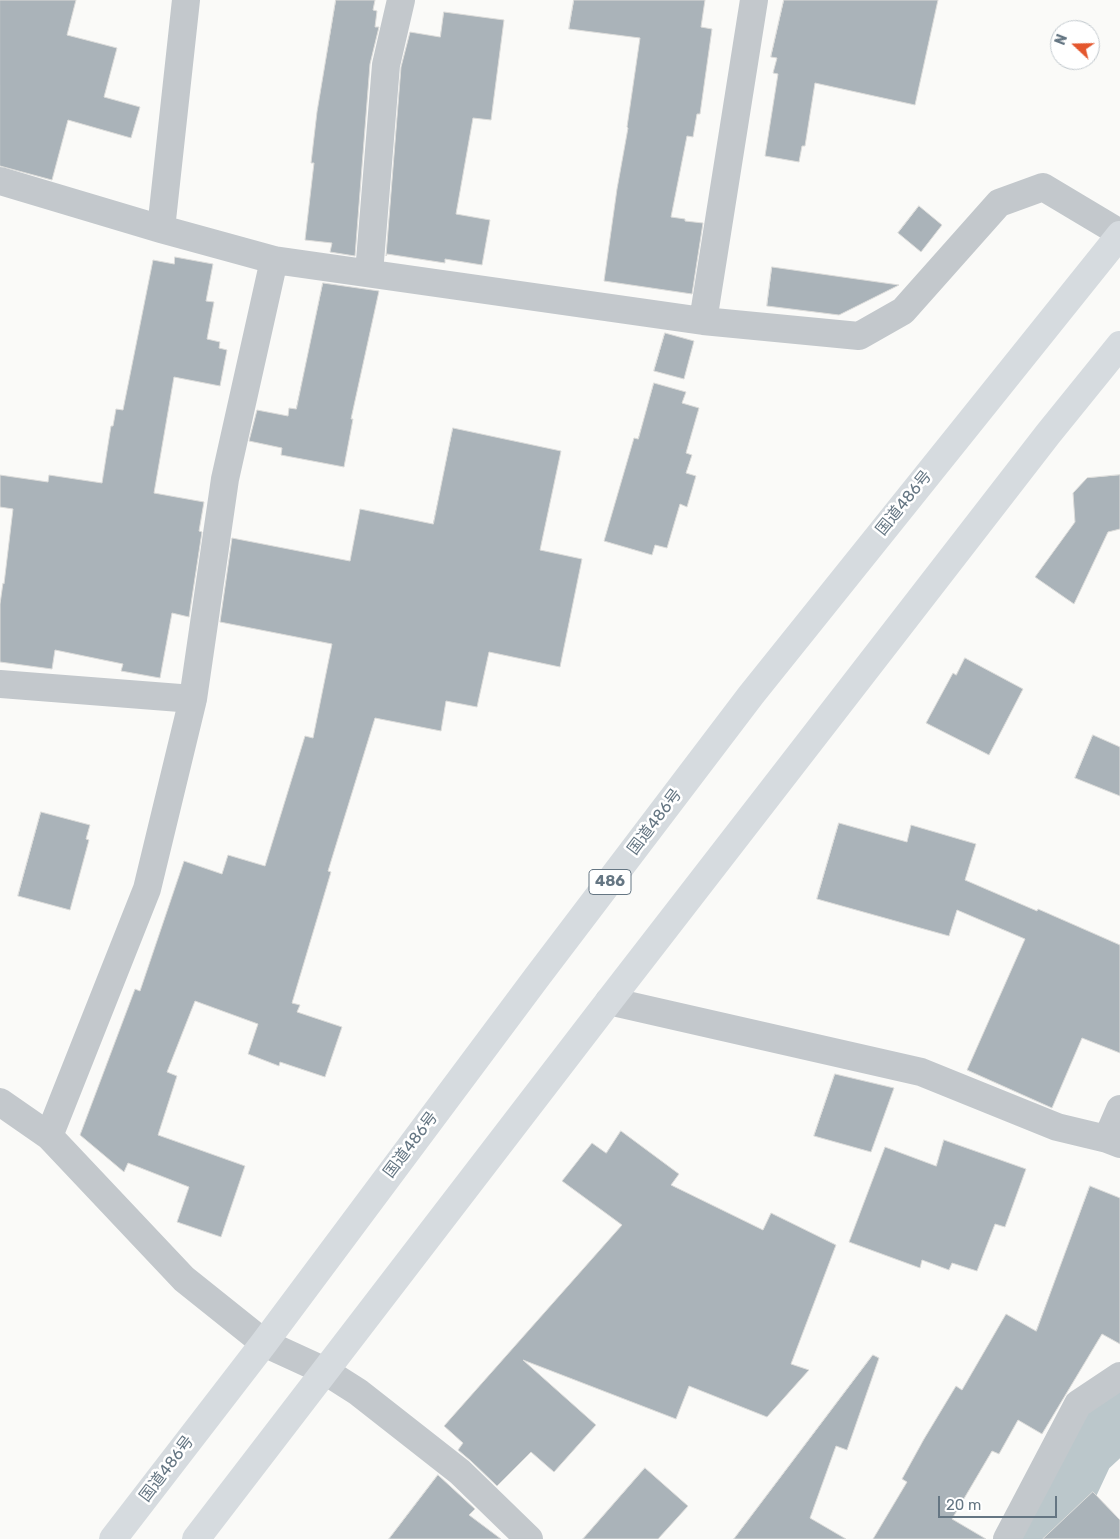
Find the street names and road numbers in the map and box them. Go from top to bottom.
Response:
street label: 国道486号 [872,467,936,539]
street label: 国道486号 [624,785,686,859]
road number: 486 [589,870,631,894]
street label: 国道486号 [380,1108,442,1182]
street label: 国道486号 [136,1432,198,1506]

